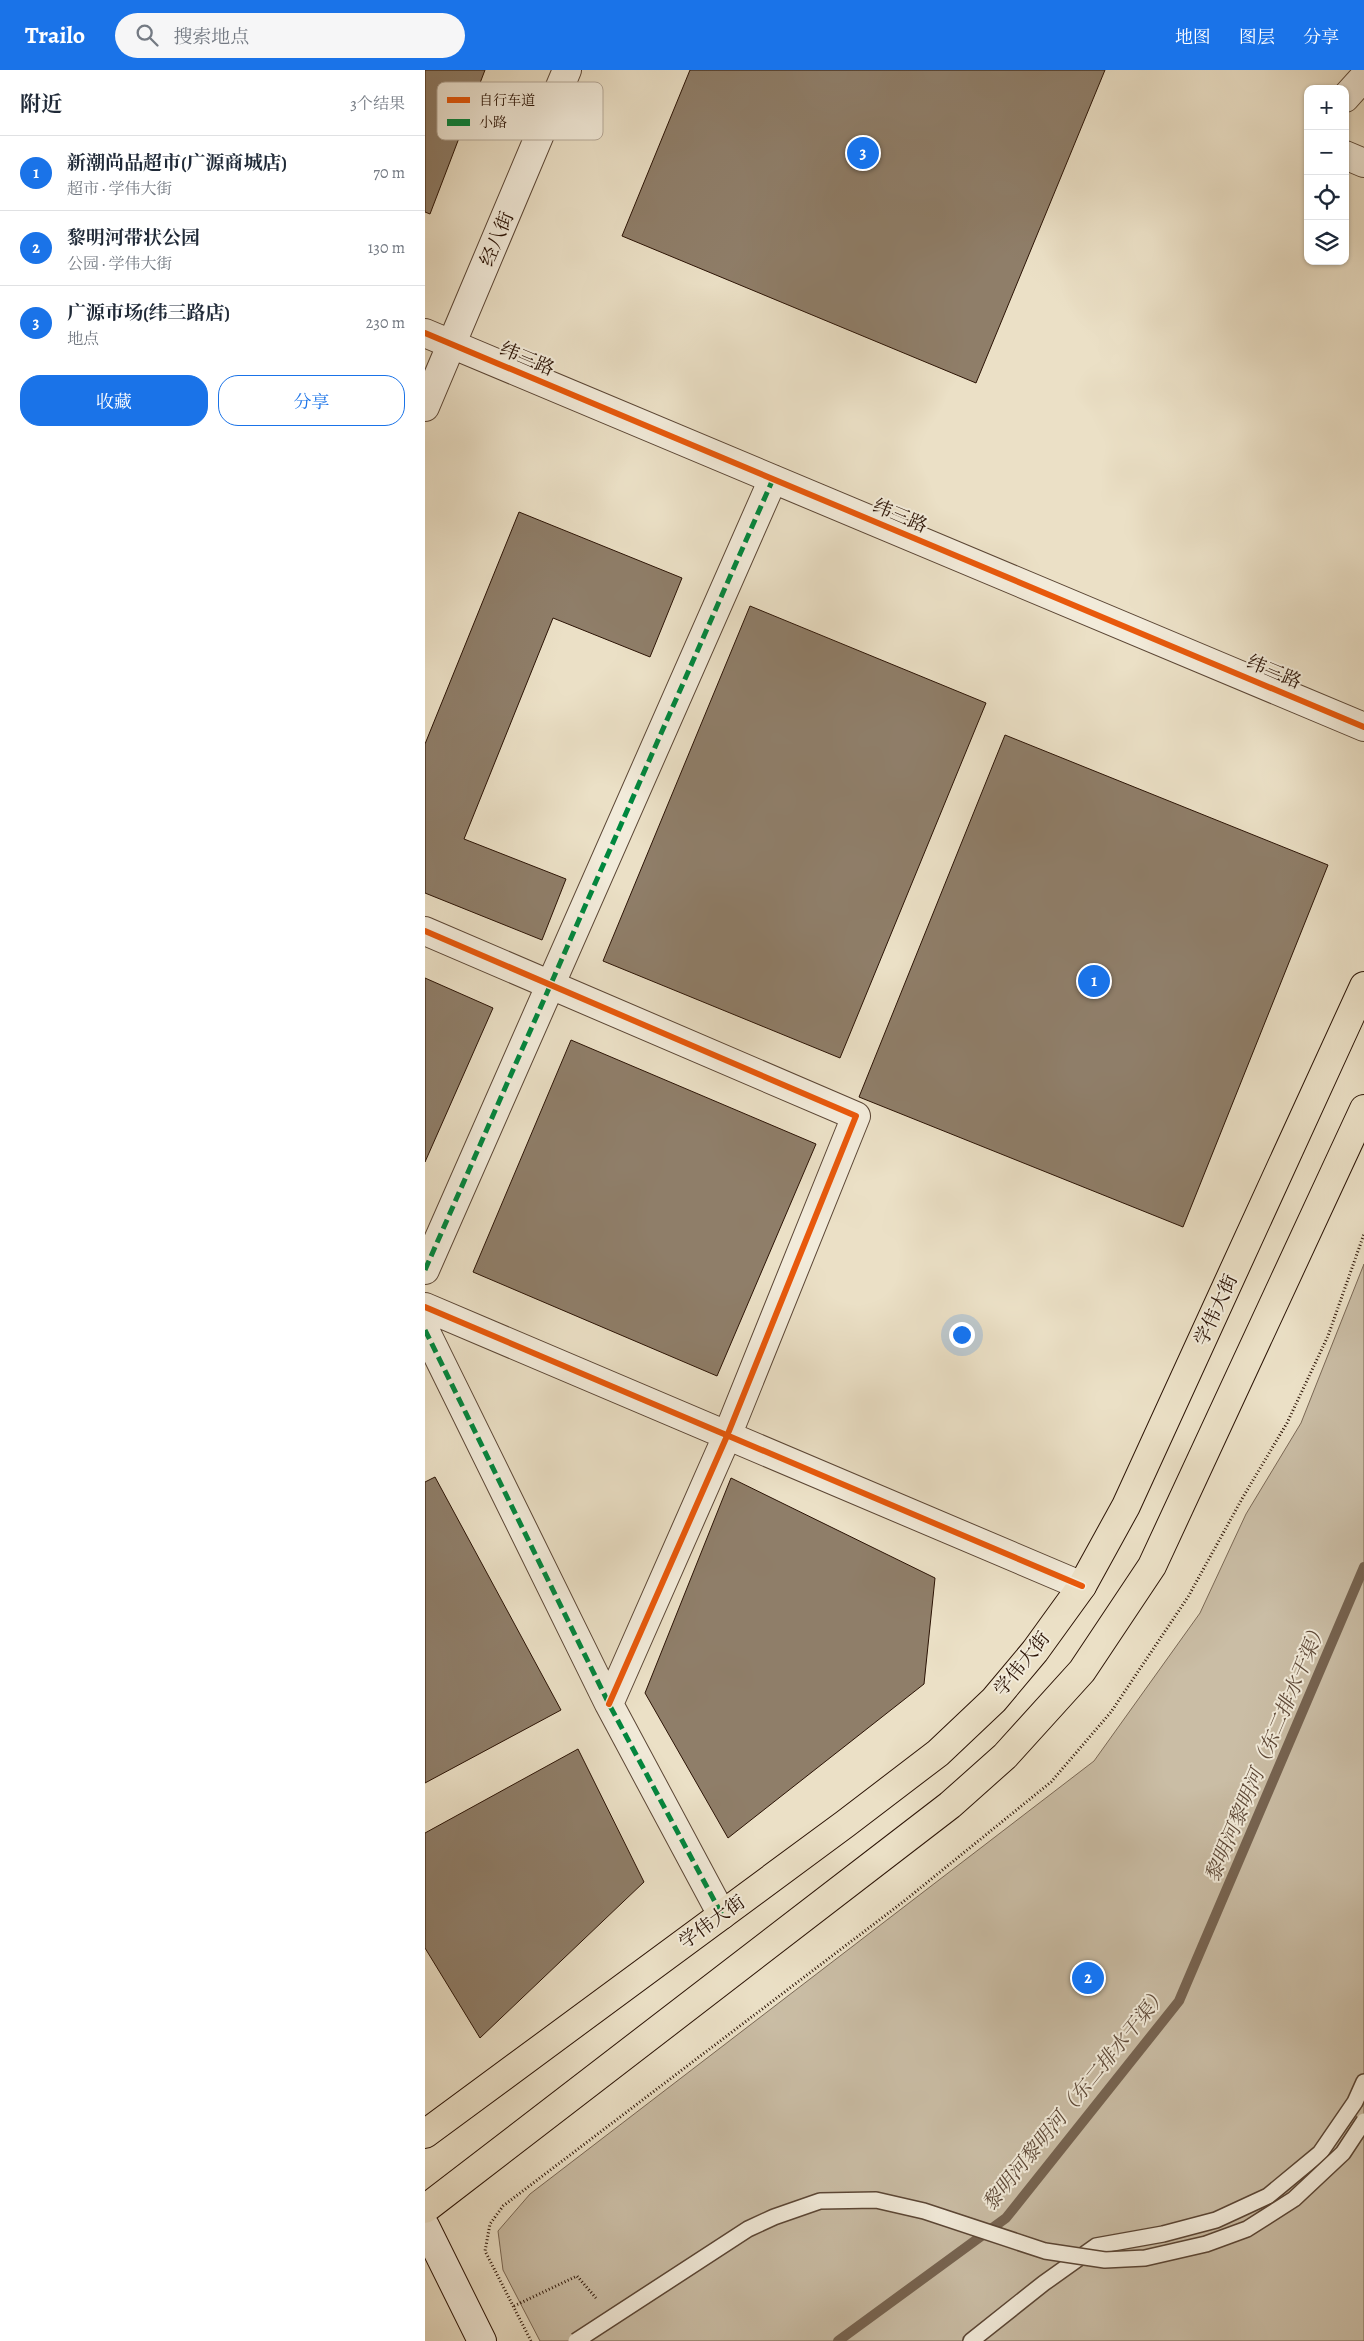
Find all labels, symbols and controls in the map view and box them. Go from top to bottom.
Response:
search box [115,13,465,58]
text: Trailo [25,19,85,51]
icon: search [133,21,161,49]
text: 搜索地点 [173,24,249,50]
text: 地图 [1175,25,1211,49]
text: 图层 [1239,25,1275,49]
text: 分享 [1303,25,1339,49]
legend [437,82,603,140]
map controls [1304,85,1349,265]
button: + [1304,85,1349,130]
text: 附近 [20,90,62,118]
text: 自行车道 [479,91,535,110]
text: 3个结果 [350,93,405,115]
text: 小路 [479,113,507,132]
button: − [1304,130,1349,175]
pin: 3 [847,134,879,172]
text: 新潮尚品超市(广源商城店) [67,150,287,176]
text: 1 [33,162,39,184]
text: 70 m [373,162,405,184]
button: locate [1304,175,1349,220]
text: 超市 · 学伟大街 [67,178,173,200]
street label: 经八街 [474,208,520,270]
button: layers [1304,220,1349,265]
text: 黎明河带状公园 [67,225,200,251]
text: 2 [32,237,40,259]
text: 130 m [368,237,405,259]
text: 公园 · 学伟大街 [67,253,173,275]
text: 广源市场(纬三路店) [67,300,230,326]
text: 3 [33,312,39,334]
text: 230 m [366,312,405,334]
text: 地点 [67,328,99,350]
street label: 纬三路 [496,336,558,382]
button: 收藏 [20,375,208,426]
button: 分享 [218,375,405,426]
street label: 纬三路 [869,493,931,539]
street label: 纬三路 [1243,649,1305,695]
pin: 1 [1078,962,1110,1000]
street label: 学伟大街 [1188,1270,1244,1350]
your location [949,1322,975,1348]
water label: 黎明河黎明河（东二排水干渠） [1199,1618,1333,1886]
street label: 学伟大街 [988,1626,1056,1702]
street label: 学伟大街 [674,1889,750,1955]
pin: 2 [1072,1959,1104,1997]
water label: 黎明河黎明河（东二排水干渠） [976,1982,1174,2216]

